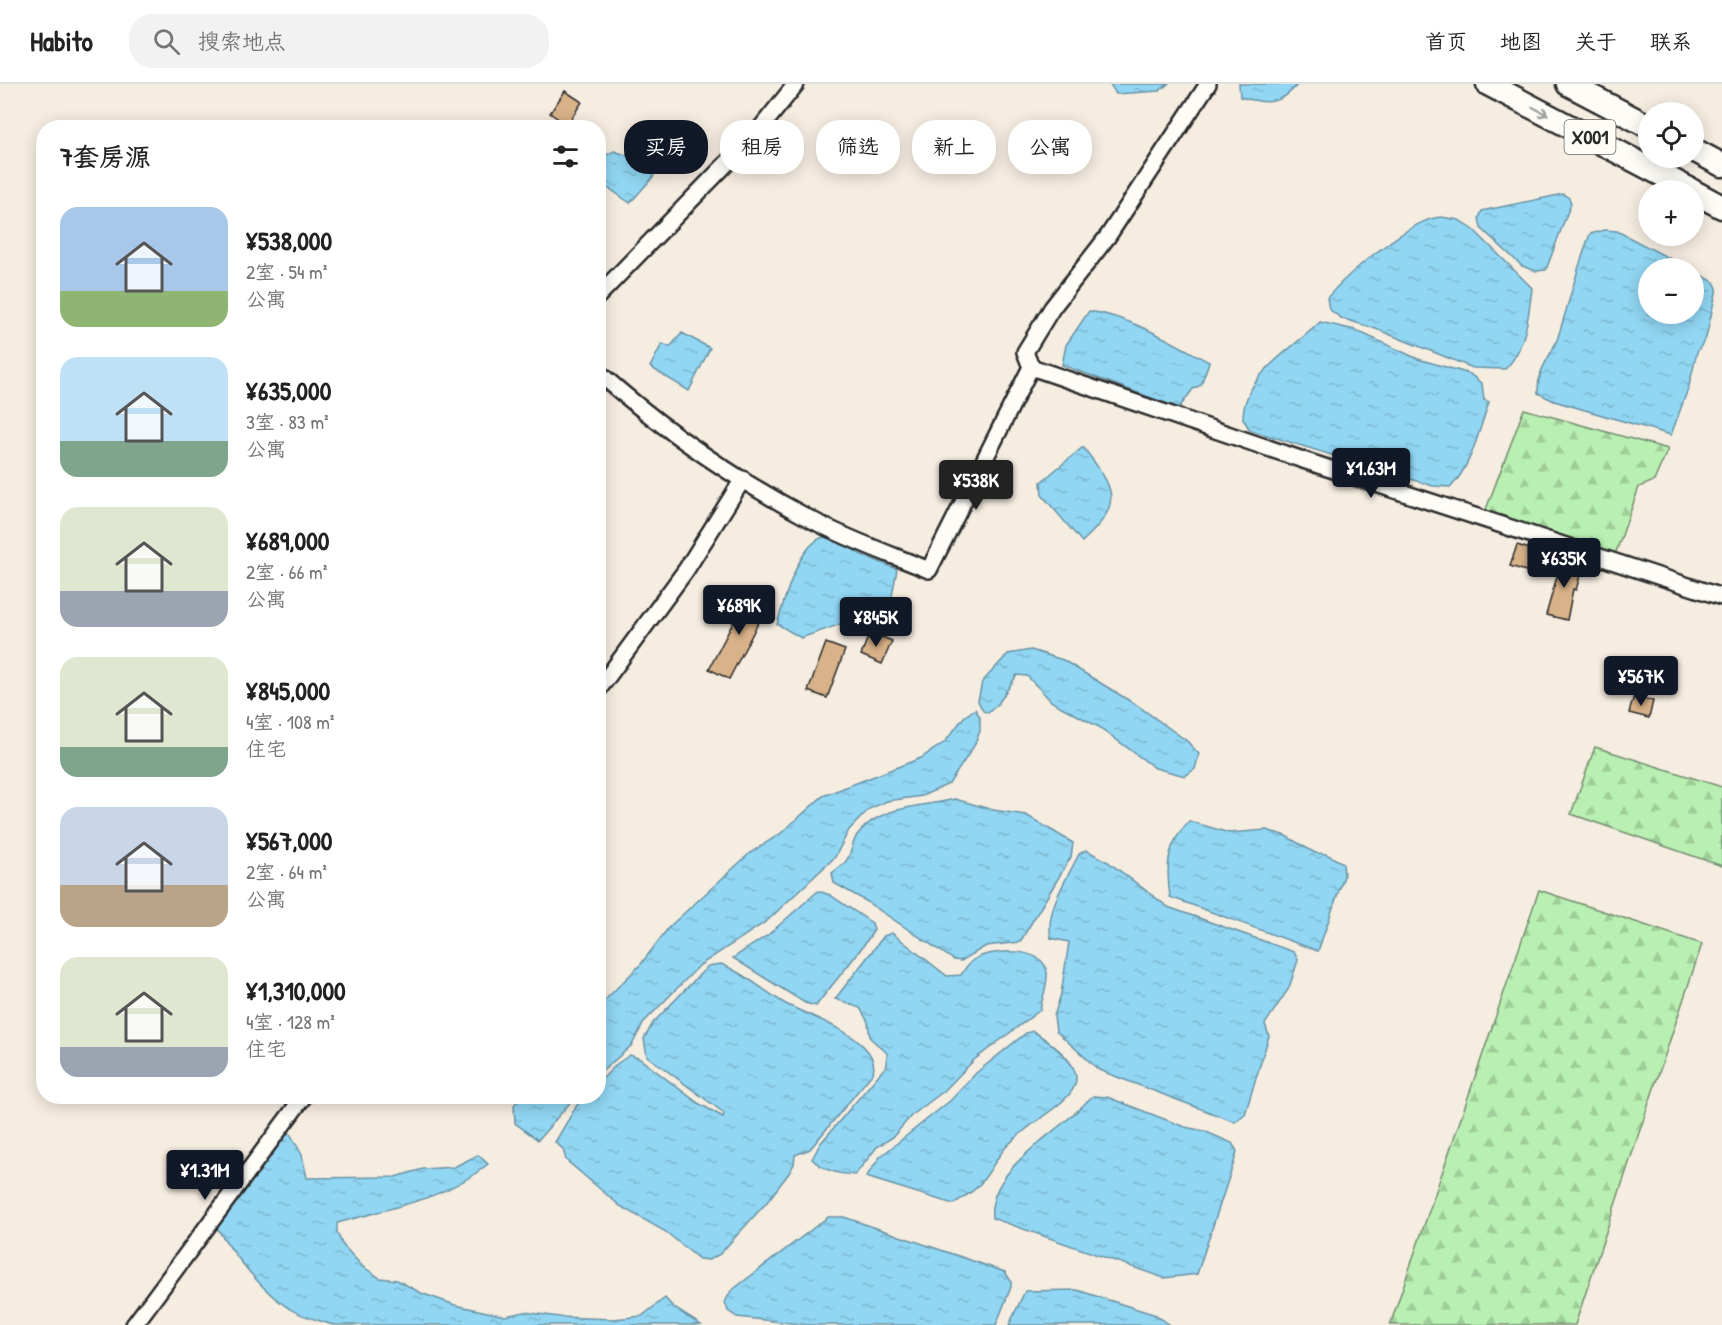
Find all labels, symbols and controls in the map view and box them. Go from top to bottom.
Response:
search box [129,14,549,68]
text: Habito [30,22,93,60]
icon: search [150,25,183,58]
text: 搜索地点 [198,26,286,56]
text: 首页 [1425,27,1467,56]
text: 地图 [1500,27,1542,56]
text: 关于 [1575,27,1617,56]
text: 联系 [1650,27,1692,56]
map controls [1638,102,1704,324]
button: locate [1638,102,1704,168]
one-way arrow [1531,105,1548,117]
chip: 买房 [624,120,708,174]
chip: 租房 [720,120,804,174]
chip: 筛选 [816,120,900,174]
chip: 新上 [912,120,996,174]
chip: 公寓 [1008,120,1092,174]
road number: X001 [1564,120,1616,154]
text: 7套房源 [60,139,151,174]
icon: filters [549,140,582,173]
button: + [1638,180,1704,246]
text: ¥538,000 [246,223,332,258]
icon: home [108,231,180,303]
text: 2室 · 54 m² [246,258,327,285]
button: − [1638,258,1704,324]
text: 公寓 [246,285,286,312]
text: ¥635,000 [246,373,331,408]
icon: home [108,381,180,453]
text: 3室 · 83 m² [246,408,329,435]
text: 公寓 [246,435,286,462]
pin: ¥1.63M [1322,448,1420,499]
text: ¥1.63M [1346,454,1396,481]
pin: ¥538K [934,460,1018,511]
text: ¥538K [953,466,999,493]
text: ¥689,000 [246,523,329,558]
icon: home [108,531,180,603]
pin: ¥635K [1522,538,1606,589]
text: ¥635K [1541,544,1587,571]
text: 2室 · 66 m² [246,558,327,585]
text: 公寓 [246,585,286,612]
pin: ¥689K [697,585,781,636]
text: ¥689K [717,591,761,618]
pin: ¥845K [834,597,918,648]
text: ¥845K [854,603,898,630]
pin: ¥567K [1599,656,1683,707]
text: ¥567K [1618,662,1664,689]
text: ¥845,000 [246,673,330,708]
icon: home [108,681,180,753]
text: 4室 · 108 m² [246,708,334,735]
text: 住宅 [246,735,286,762]
text: ¥567,000 [246,823,333,858]
icon: home [108,831,180,903]
text: 2室 · 64 m² [246,858,327,885]
text: 公寓 [246,885,286,912]
text: ¥1,310,000 [246,973,346,1008]
icon: home [108,981,180,1053]
text: 4室 · 128 m² [246,1008,335,1035]
text: 住宅 [246,1035,286,1062]
pin: ¥1.31M [156,1150,254,1201]
text: ¥1.31M [181,1156,229,1183]

